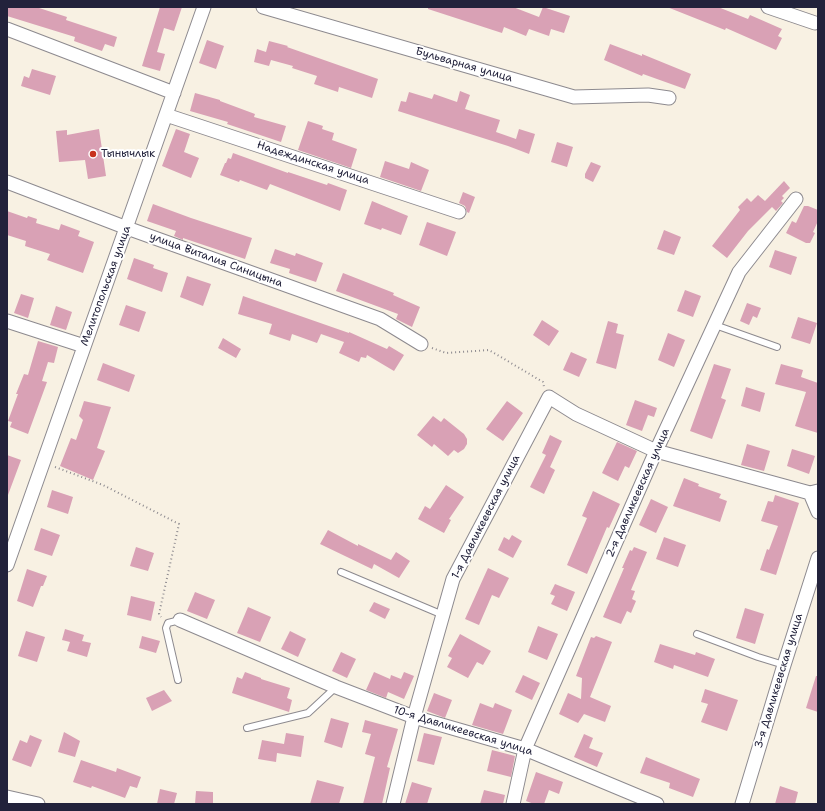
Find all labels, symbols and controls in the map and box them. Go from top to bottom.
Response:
street label: Бульварная улица [414,45,514,85]
street label: Надеждинская улица [255,139,371,187]
place label: Тынычлык [101,147,155,161]
marker: Тынычлык [88,149,98,159]
street label: Мелитопольская улица [78,224,134,348]
street label: улица Виталия Синицына [148,230,284,290]
street label: 2-я Давликеевская улица [604,426,672,560]
street label: 1-я Давликеевская улица [449,453,523,581]
street label: 3-я Давликеевская улица [752,612,806,750]
street label: 10-я Давликеевская улица [392,704,534,758]

